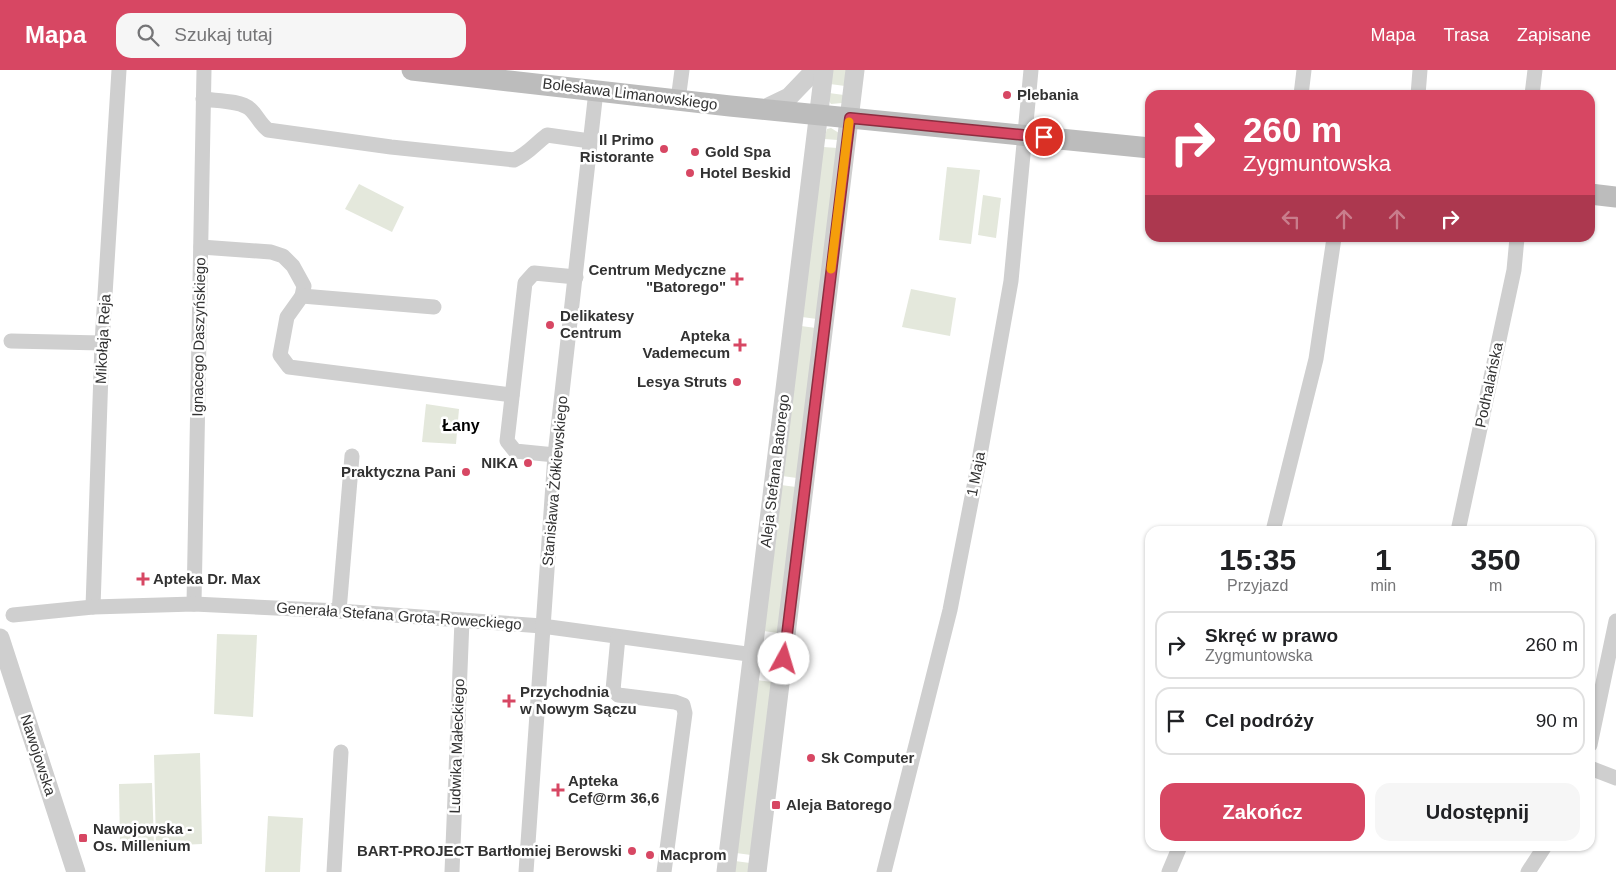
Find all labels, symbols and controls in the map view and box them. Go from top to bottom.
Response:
search box [116,13,466,58]
text: Mapa [25,21,86,48]
icon: search [134,21,162,49]
text: Szukaj tutaj [174,24,273,45]
text: Mapa [1371,25,1416,45]
text: Trasa [1444,25,1489,45]
text: Zapisane [1517,25,1591,45]
street label: Bolesława Limanowskiego [542,74,718,113]
place label: Plebania [1017,86,1079,103]
marker: Plebania [1001,89,1013,101]
icon: right [1160,110,1225,175]
text: 260 m [1243,110,1342,149]
pin [1023,116,1065,158]
icon: arrive [1030,123,1058,151]
place label: Il Primo Ristorante [580,131,654,165]
marker: Il Primo Ristorante [658,143,670,155]
place label: Gold Spa [705,143,771,160]
marker: Gold Spa [689,146,701,158]
text: Zygmuntowska [1243,151,1391,176]
place label: Hotel Beskid [700,164,791,181]
marker: Hotel Beskid [684,167,696,179]
icon: left [1277,205,1305,233]
icon: ahead [1330,205,1358,233]
icon: ahead [1383,205,1411,233]
icon: right [1436,205,1464,233]
street label: Ignacego Daszyńskiego [189,257,208,417]
place label: Centrum Medyczne "Batorego" [588,261,726,295]
marker: Centrum Medyczne "Batorego" [730,272,744,286]
street label: Mikołaja Reja [92,293,113,384]
place label: Delikatesy Centrum [560,307,635,341]
marker: Delikatesy Centrum [544,319,556,331]
place label: Apteka Vademecum [642,327,731,361]
marker: Apteka Vademecum [734,339,746,351]
street label: Podhalańska [1471,340,1506,429]
place label: Lesya Struts [637,373,727,390]
marker: Lesya Struts [731,376,743,388]
street label: Aleja Stefana Batorego [757,393,792,549]
street label: Stanisława Żółkiewskiego [539,395,570,567]
district label: Łany [442,417,480,434]
street label: 1 Maja [963,450,988,498]
place label: NIKA [481,454,518,471]
marker: NIKA [522,457,534,469]
place label: Praktyczna Pani [341,463,456,480]
marker: Praktyczna Pani [460,466,472,478]
text: 15:35 [1219,543,1296,576]
text: 1 [1375,543,1392,576]
text: 350 [1471,543,1521,576]
place label: Apteka Dr. Max [153,570,261,587]
marker: Apteka Dr. Max [137,573,149,585]
text: Przyjazd [1227,577,1288,594]
text: min [1370,577,1396,594]
text: m [1489,577,1502,594]
street label: Generała Stefana Grota-Roweckiego [276,598,522,633]
text: Skręć w prawo [1205,625,1338,646]
icon: right [1162,631,1190,659]
position arrow [757,632,809,684]
text: 260 m [1525,634,1578,655]
text: Zygmuntowska [1205,647,1313,664]
street label: Ludwika Małeckiego [446,678,467,814]
place label: Przychodnia w Nowym Sączu [519,683,637,717]
marker: Przychodnia w Nowym Sączu [502,694,516,708]
icon: arrive [1162,707,1190,735]
text: Cel podróży [1205,710,1314,731]
text: 90 m [1536,710,1578,731]
street label: Nawojowska [17,712,60,798]
place label: Sk Computer [821,749,915,766]
marker: Sk Computer [805,752,817,764]
place label: Apteka Cef@rm 36,6 [568,772,659,806]
button: Zakończ [1160,783,1365,841]
button: Udostępnij [1375,783,1580,841]
marker: Apteka Cef@rm 36,6 [552,784,564,796]
place label: Aleja Batorego [786,796,892,813]
marker: Aleja Batorego [770,799,782,811]
place label: Nawojowska - Os. Millenium [93,820,192,854]
marker: Nawojowska - Os. Millenium [77,832,89,844]
place label: BART-PROJECT Bartłomiej Berowski [357,842,622,859]
marker: BART-PROJECT Bartłomiej Berowski [626,845,638,857]
place label: Macprom [660,846,727,863]
marker: Macprom [644,849,656,861]

